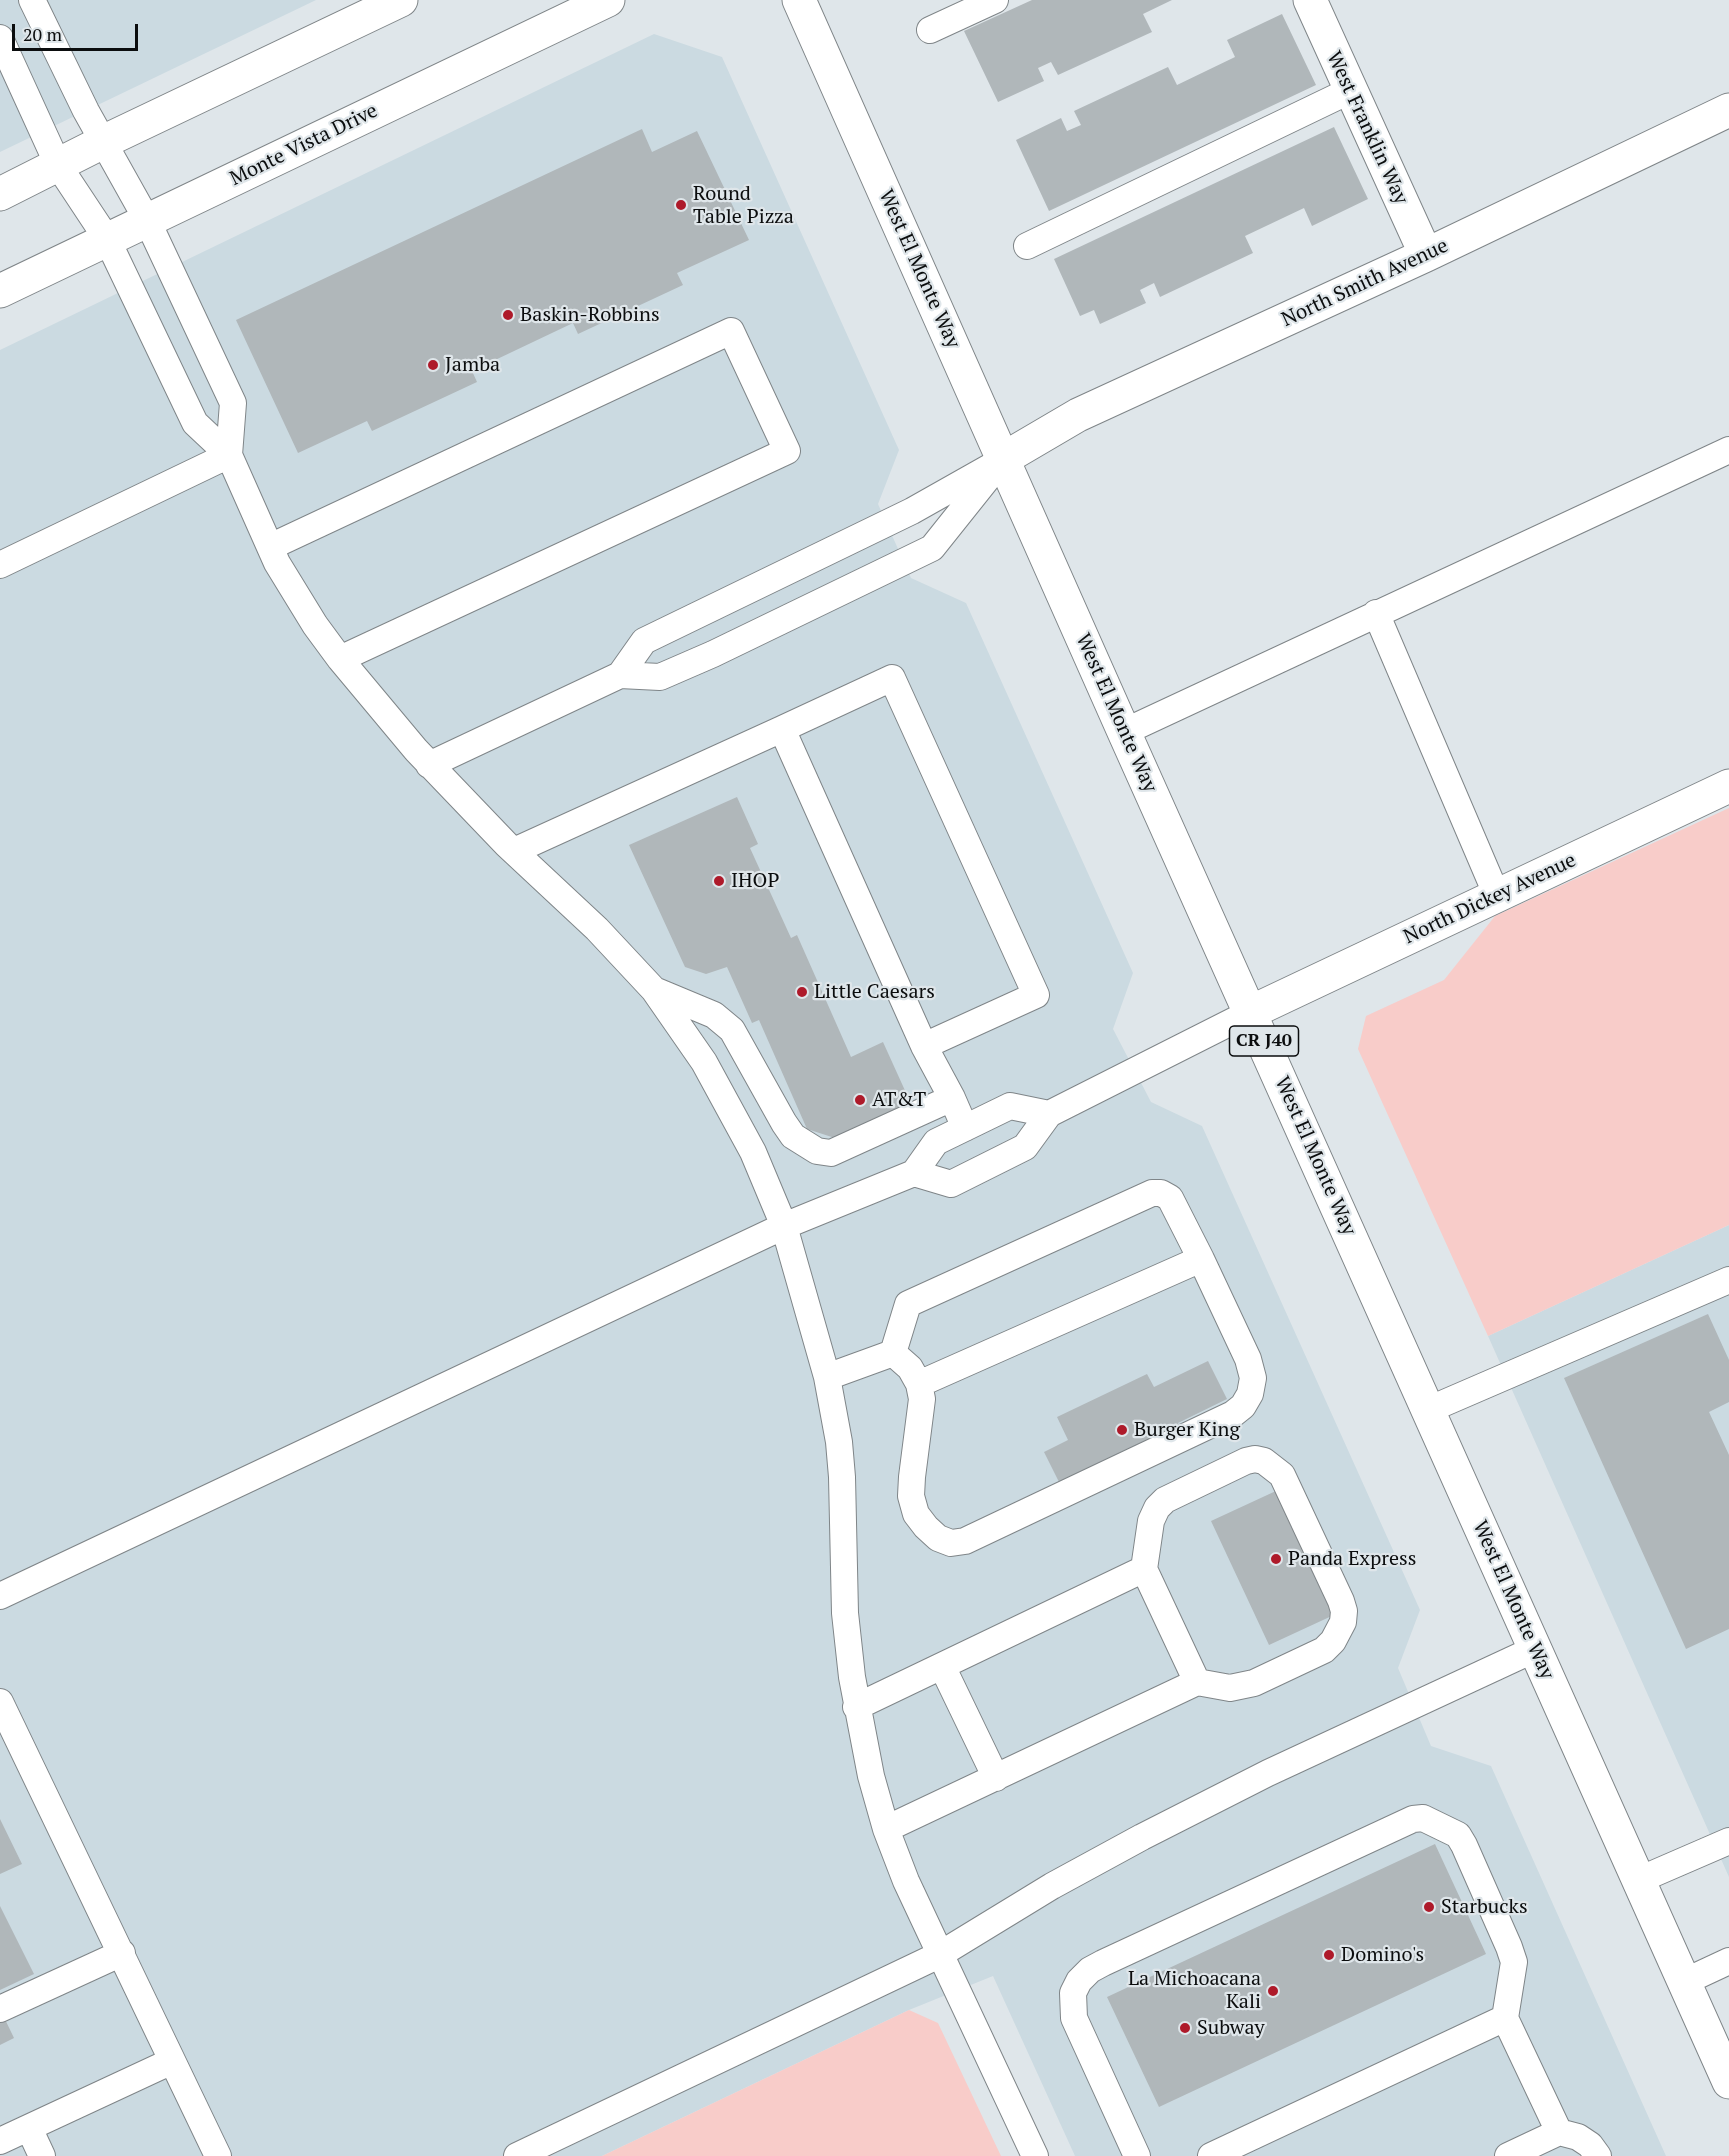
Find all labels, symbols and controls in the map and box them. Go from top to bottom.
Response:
scale bar [15,12,141,50]
text: 20 m [23,22,62,46]
street label: West Franklin Way [1321,48,1413,208]
street label: Monte Vista Drive [226,99,382,191]
place label: Round Table Pizza [693,182,794,229]
street label: West El Monte Way [873,186,965,352]
marker: Round Table Pizza [674,198,688,212]
street label: North Smith Avenue [1278,234,1452,332]
place label: Baskin-Robbins [520,303,660,327]
marker: Baskin-Robbins [501,308,515,322]
place label: Jamba [445,353,500,377]
marker: Jamba [426,358,440,372]
street label: West El Monte Way [1070,630,1162,796]
street label: North Dickey Avenue [1400,849,1580,949]
place label: IHOP [731,869,779,893]
marker: IHOP [712,874,726,888]
place label: Little Caesars [814,980,935,1004]
marker: Little Caesars [795,985,809,999]
road number: CR J40 [1230,1026,1298,1056]
street label: West El Monte Way [1269,1073,1361,1239]
place label: AT&T [872,1088,926,1112]
marker: AT&T [853,1093,867,1107]
place label: Burger King [1134,1418,1240,1442]
marker: Burger King [1115,1423,1129,1437]
street label: West El Monte Way [1467,1517,1559,1683]
place label: Panda Express [1288,1547,1416,1571]
marker: Panda Express [1269,1552,1283,1566]
place label: Starbucks [1441,1895,1528,1919]
marker: Starbucks [1422,1900,1436,1914]
place label: Domino's [1341,1943,1424,1967]
marker: Domino's [1322,1948,1336,1962]
place label: La Michoacana Kali [1128,1967,1261,2014]
marker: La Michoacana Kali [1266,1984,1280,1998]
place label: Subway [1197,2016,1265,2040]
marker: Subway [1178,2021,1192,2035]

